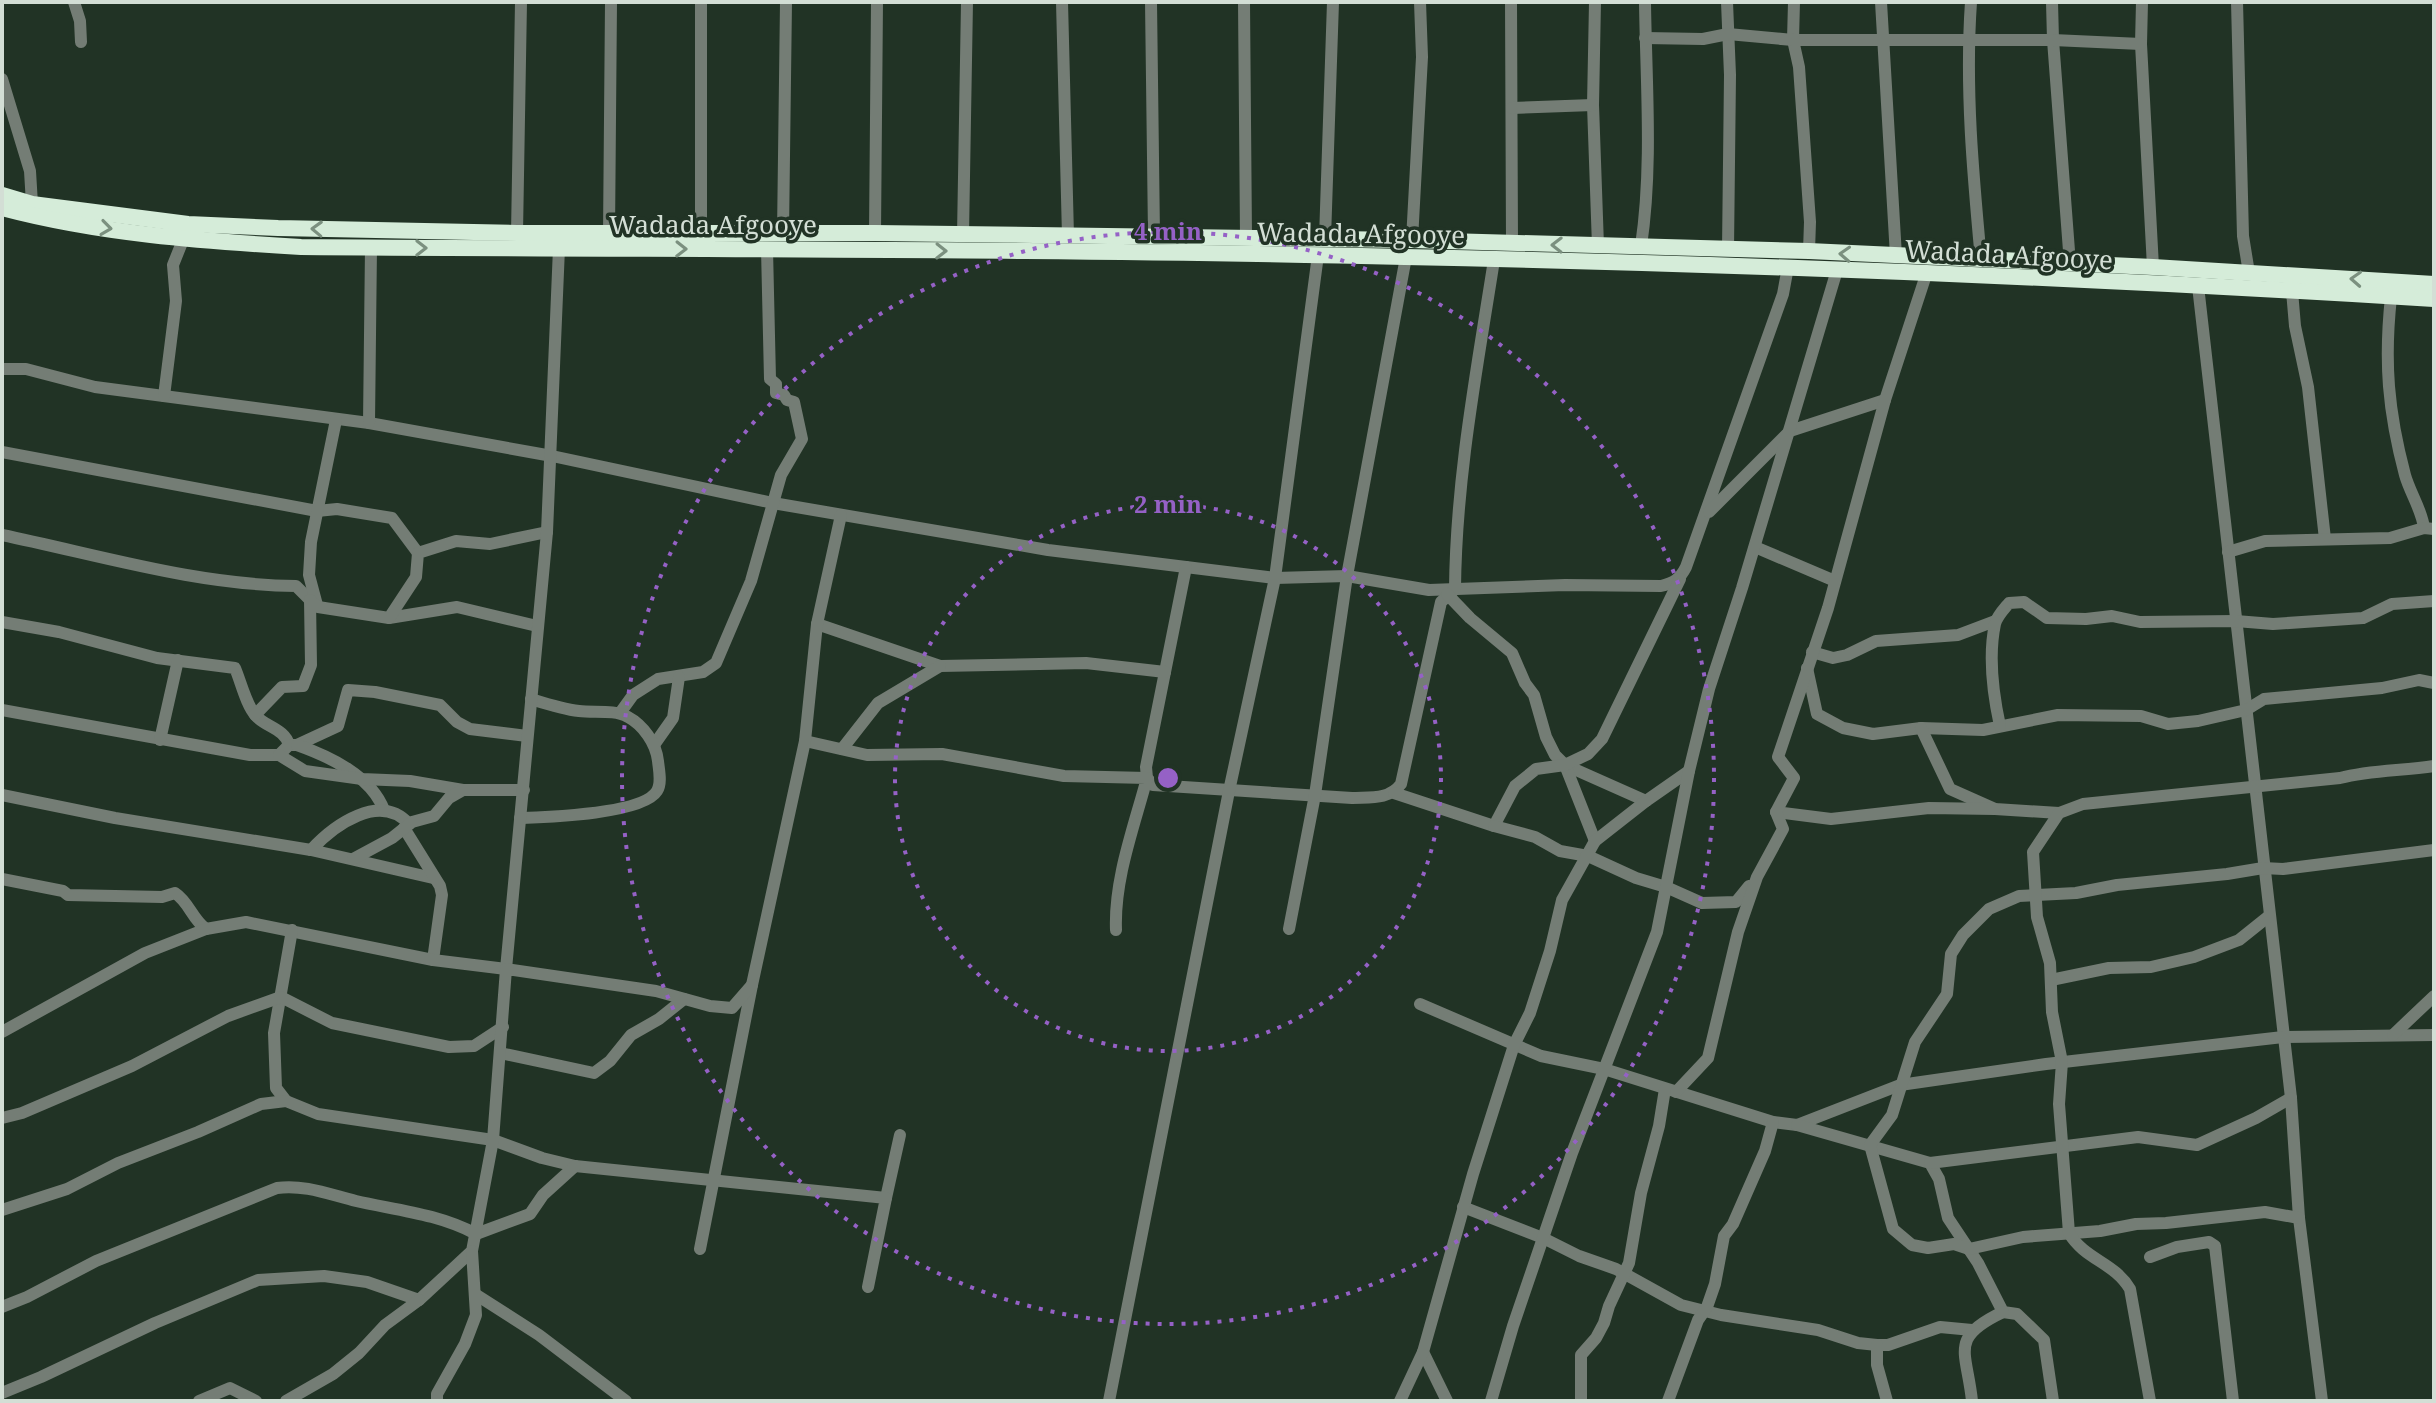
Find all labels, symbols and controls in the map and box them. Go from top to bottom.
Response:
street label: Wadada Afgooye [609,206,817,242]
street label: Wadada Afgooye [1257,213,1465,253]
text: 4 min [1134,214,1202,247]
one-way arrow [99,219,113,236]
one-way arrow [310,221,323,238]
street label: Wadada Afgooye [1904,231,2114,277]
one-way arrow [1550,236,1563,254]
one-way arrow [415,239,428,257]
one-way arrow [675,240,688,257]
one-way arrow [935,242,948,260]
one-way arrow [1838,246,1851,263]
one-way arrow [2349,271,2362,288]
text: 2 min [1134,487,1202,520]
centre of rings [1154,764,1182,792]

